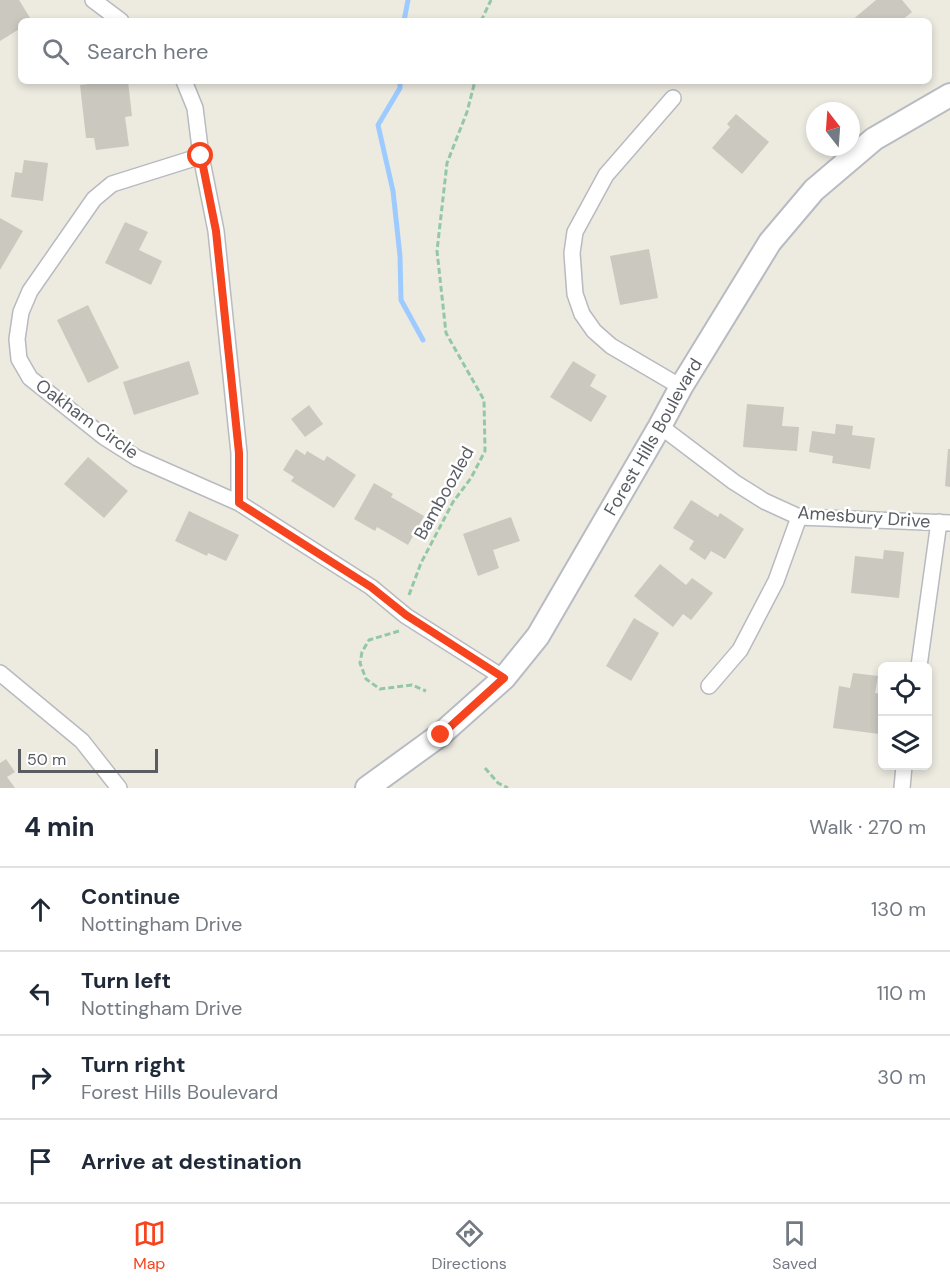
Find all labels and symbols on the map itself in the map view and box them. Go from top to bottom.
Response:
north arrow [806,102,860,156]
route start [187,142,213,168]
street label: Forest Hills Boulevard [599,354,708,520]
street label: Oakham Circle [31,373,143,465]
street label: Bamboozled [409,442,479,544]
street label: Amesbury Drive [797,500,931,534]
route end [427,721,453,747]
scale bar [18,746,158,774]

